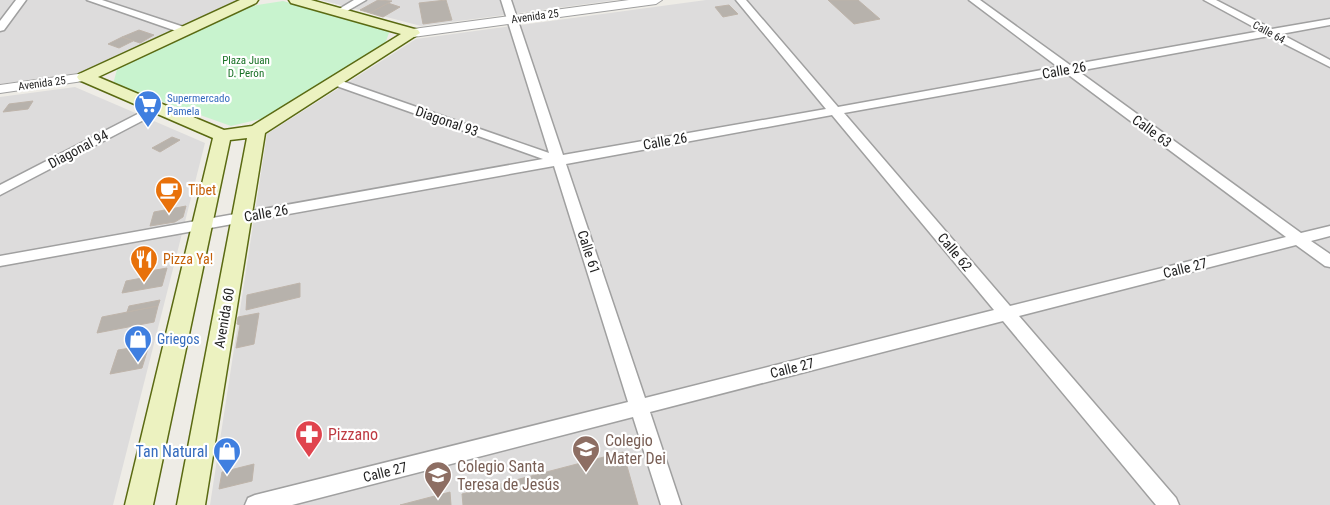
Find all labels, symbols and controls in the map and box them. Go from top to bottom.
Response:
street label: Avenida 25 [510,7,560,26]
street label: Calle 64 [1250,18,1288,47]
park label: Plaza Juan D. Perón [222,54,270,80]
street label: Calle 26 [1041,58,1087,82]
street label: Avenida 25 [17,74,67,93]
supermarket icon: Supermercado Pamela [133,89,163,128]
place label: Supermercado Pamela [167,92,230,118]
street label: Diagonal 93 [413,103,481,139]
street label: Calle 63 [1129,111,1175,151]
street label: Diagonal 94 [45,127,111,171]
street label: Calle 26 [642,129,688,153]
cafe icon: Tibet [154,175,184,214]
place label: Tibet [188,182,216,198]
street label: Calle 26 [243,201,289,225]
street label: Calle 61 [574,228,604,276]
street label: Calle 62 [935,230,976,274]
restaurant icon: Pizza Ya! [129,244,159,283]
place label: Pizza Ya! [163,251,213,267]
street label: Calle 27 [1161,255,1209,281]
street label: Avenida 60 [211,287,237,349]
shop icon: Griegos [123,324,153,363]
place label: Griegos [157,331,200,347]
street label: Calle 27 [768,355,816,381]
pharmacy icon: Pizzano [294,419,324,458]
place label: Pizzano [328,425,378,444]
place label: Colegio Mater Dei [605,431,666,468]
school or university icon: Colegio Mater Dei [571,434,601,473]
shop icon: Tan Natural [212,436,242,475]
place label: Tan Natural [136,442,208,461]
place label: Colegio Santa Teresa de Jesús [457,457,560,494]
street label: Calle 27 [361,459,409,485]
school or university icon: Colegio Santa Teresa de Jesús [423,460,453,499]

